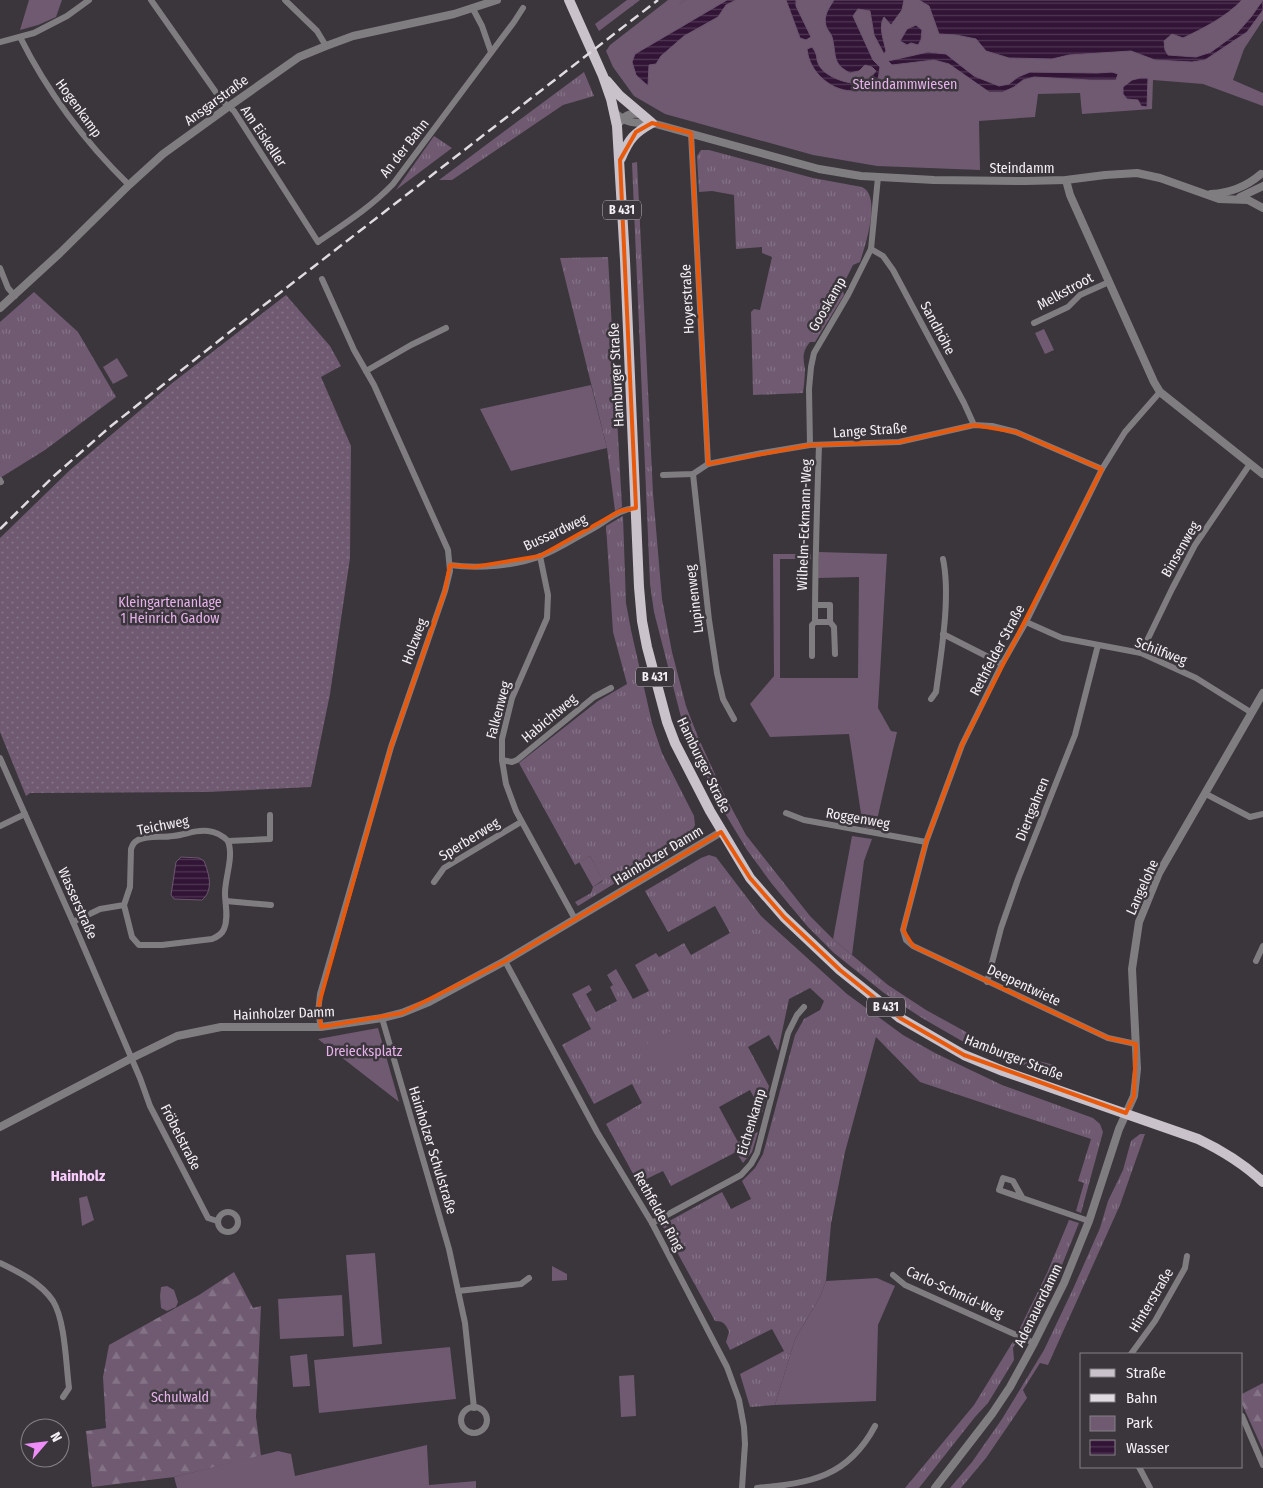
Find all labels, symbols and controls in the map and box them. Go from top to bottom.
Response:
street label: Ansgarstraße [181,71,252,129]
street label: Hogenkamp [52,76,105,141]
park label: Steindammwiesen [853,76,957,93]
street label: Am Eiskeller [237,103,290,170]
street label: An der Bahn [376,116,433,181]
street label: Steindamm [989,160,1055,177]
road number: B 431 [603,200,641,220]
street label: Hoyerstraße [677,264,698,334]
street label: Melkstroot [1034,269,1097,314]
street label: Gooskamp [805,274,850,335]
street label: Sandhöhe [917,299,959,358]
street label: Hamburger Straße [605,322,628,427]
street label: Lange Straße [832,419,908,442]
street label: Wilhelm-Eckmann-Weg [794,458,815,591]
street label: Bussardweg [521,510,590,555]
street label: Binsenweg [1158,518,1203,580]
street label: Lupinenweg [682,563,707,634]
park label: Kleingartenanlage 1 Heinrich Gadow [118,594,222,627]
street label: Rethfelder Straße [966,602,1029,699]
street label: Holzweg [398,615,431,667]
street label: Schilfweg [1132,634,1190,669]
road number: B 431 [636,668,674,686]
street label: Falkenweg [483,679,514,741]
street label: Habichtweg [518,690,581,746]
street label: Hamburger Straße [673,715,734,816]
street label: Diertgahren [1012,775,1053,844]
street label: Roggenweg [825,805,892,833]
street label: Teichweg [136,812,191,839]
street label: Sperberweg [436,814,503,865]
street label: Hainholzer Damm [610,822,706,889]
street label: Langelohe [1123,857,1162,918]
street label: Wasserstraße [54,865,101,942]
street label: Deepentwiete [984,961,1063,1010]
road number: B 431 [867,998,905,1016]
street label: Hainholzer Damm [233,1003,335,1024]
street label: Hamburger Straße [962,1031,1066,1084]
park label: Dreiecksplatz [326,1043,403,1060]
street label: Hainholzer Schulstraße [405,1084,460,1216]
street label: Eichenkamp [733,1087,770,1158]
street label: Fröbelstraße [157,1101,204,1173]
district label: Hainholz [51,1167,106,1185]
street label: Rethfelder Ring [630,1168,688,1255]
street label: Adenauerdamm [1011,1261,1066,1350]
street label: Carlo-Schmid-Weg [903,1262,1007,1323]
street label: Hinterstraße [1126,1265,1177,1335]
legend [1080,1353,1243,1468]
text: Straße [1126,1364,1166,1382]
park label: Schulwald [151,1389,209,1406]
text: Bahn [1126,1389,1157,1407]
text: Park [1126,1414,1153,1432]
north arrow [20,1418,70,1468]
text: N [47,1429,66,1445]
text: Wasser [1126,1439,1170,1457]

